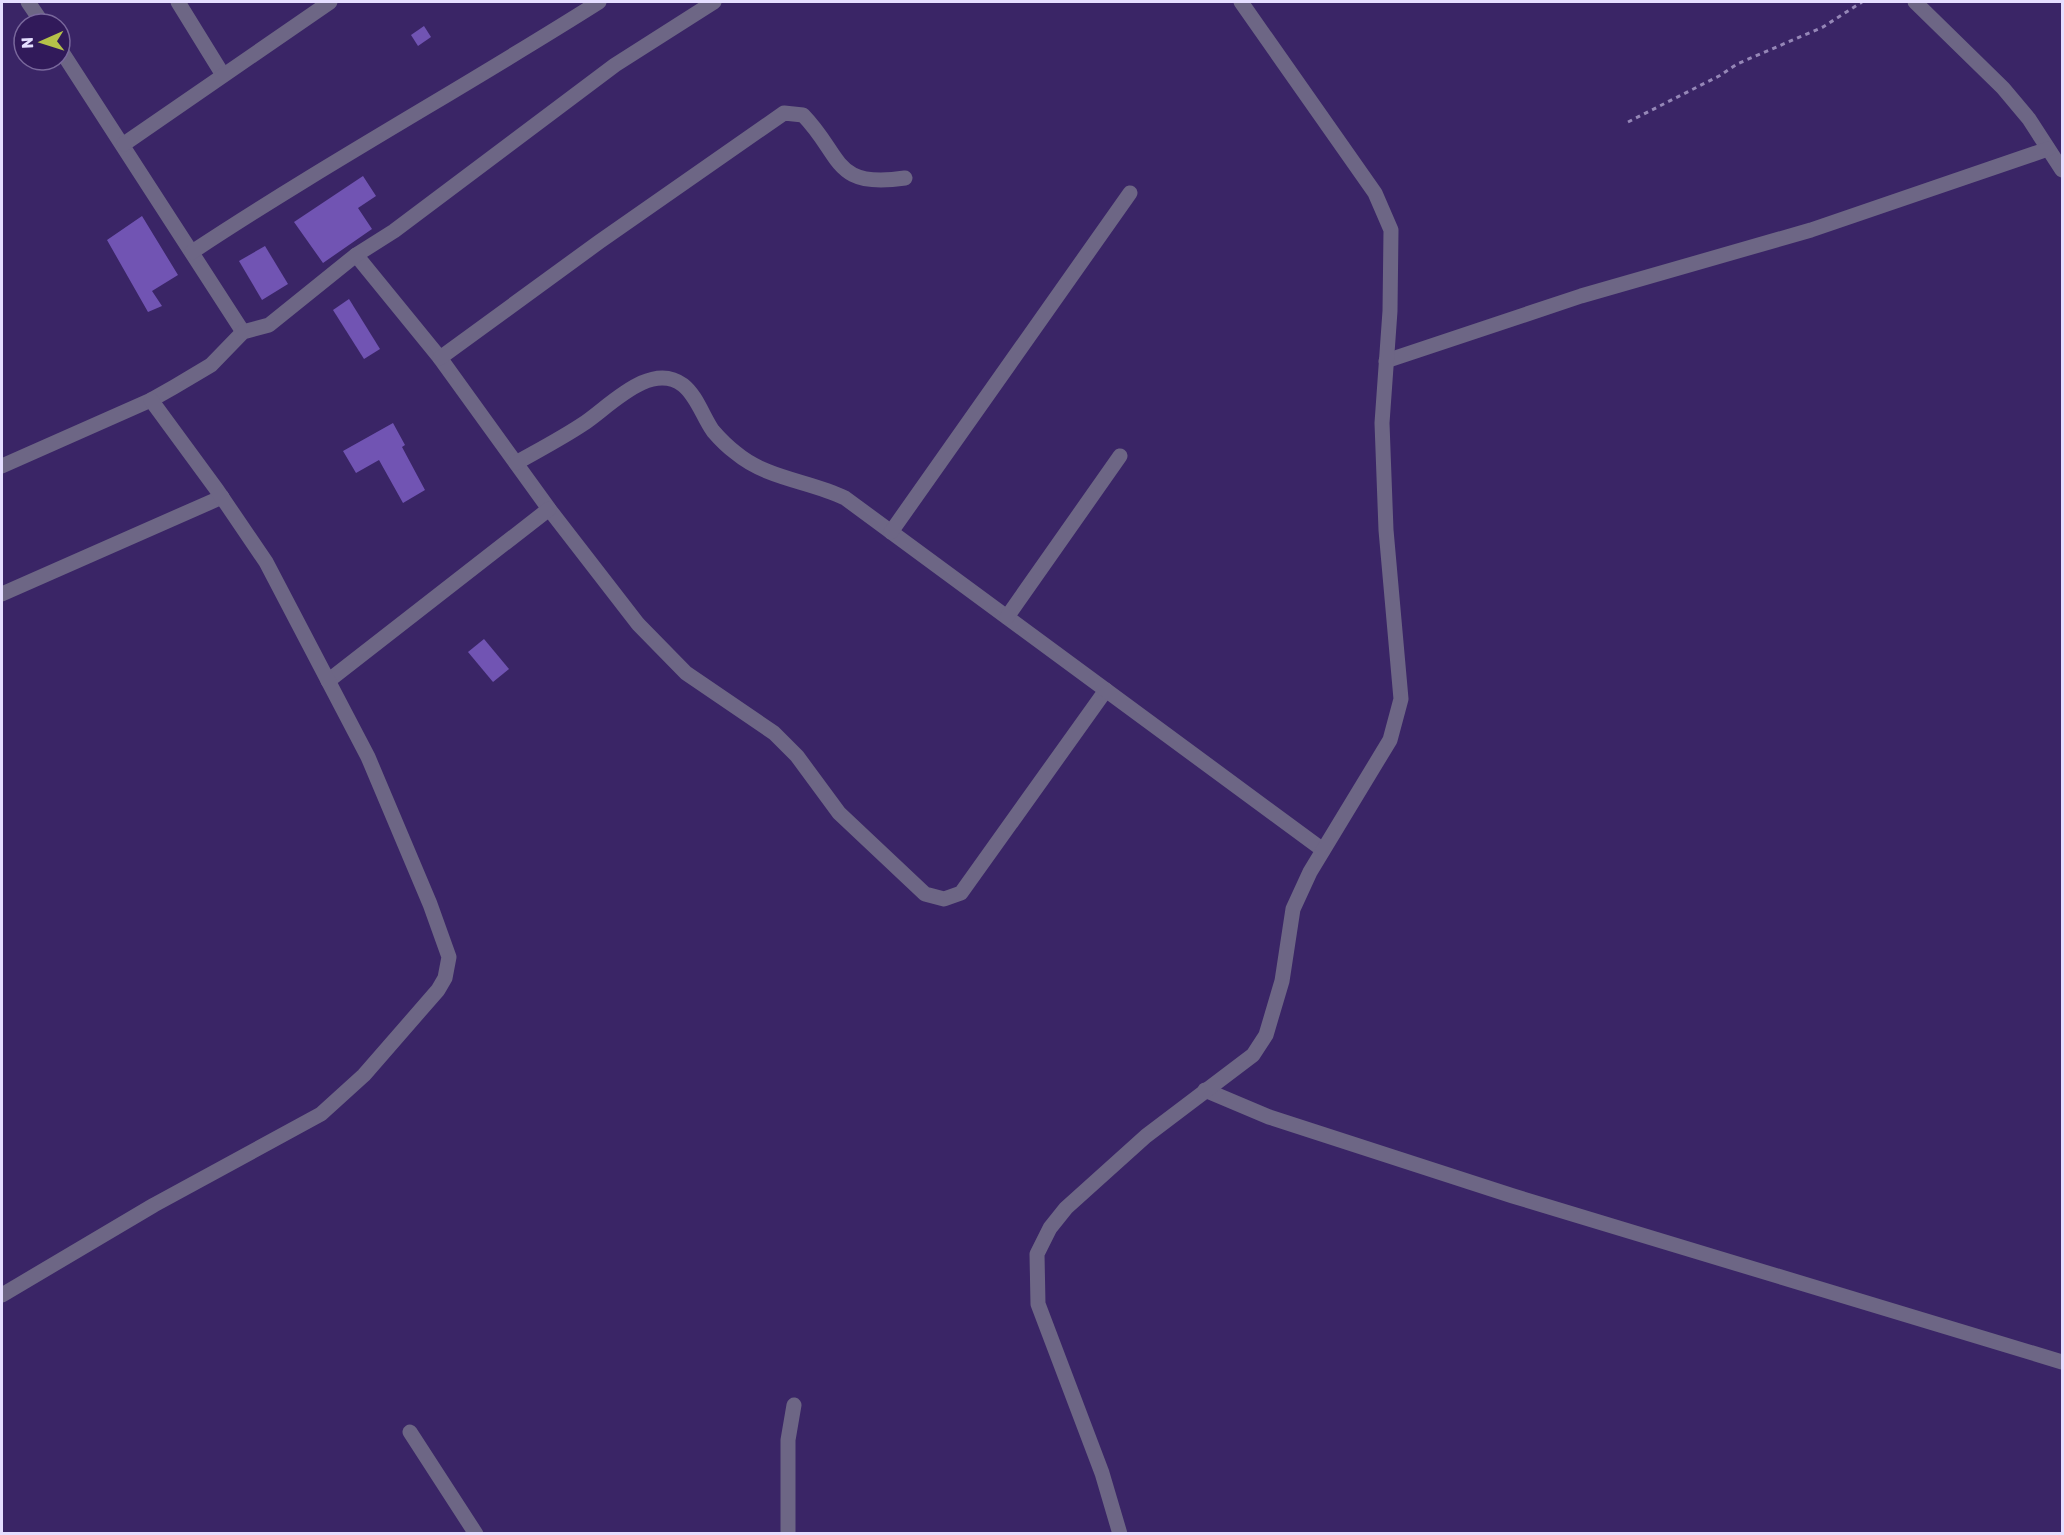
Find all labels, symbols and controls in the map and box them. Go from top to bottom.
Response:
north arrow [12,12,72,72]
text: N [18,37,37,49]

